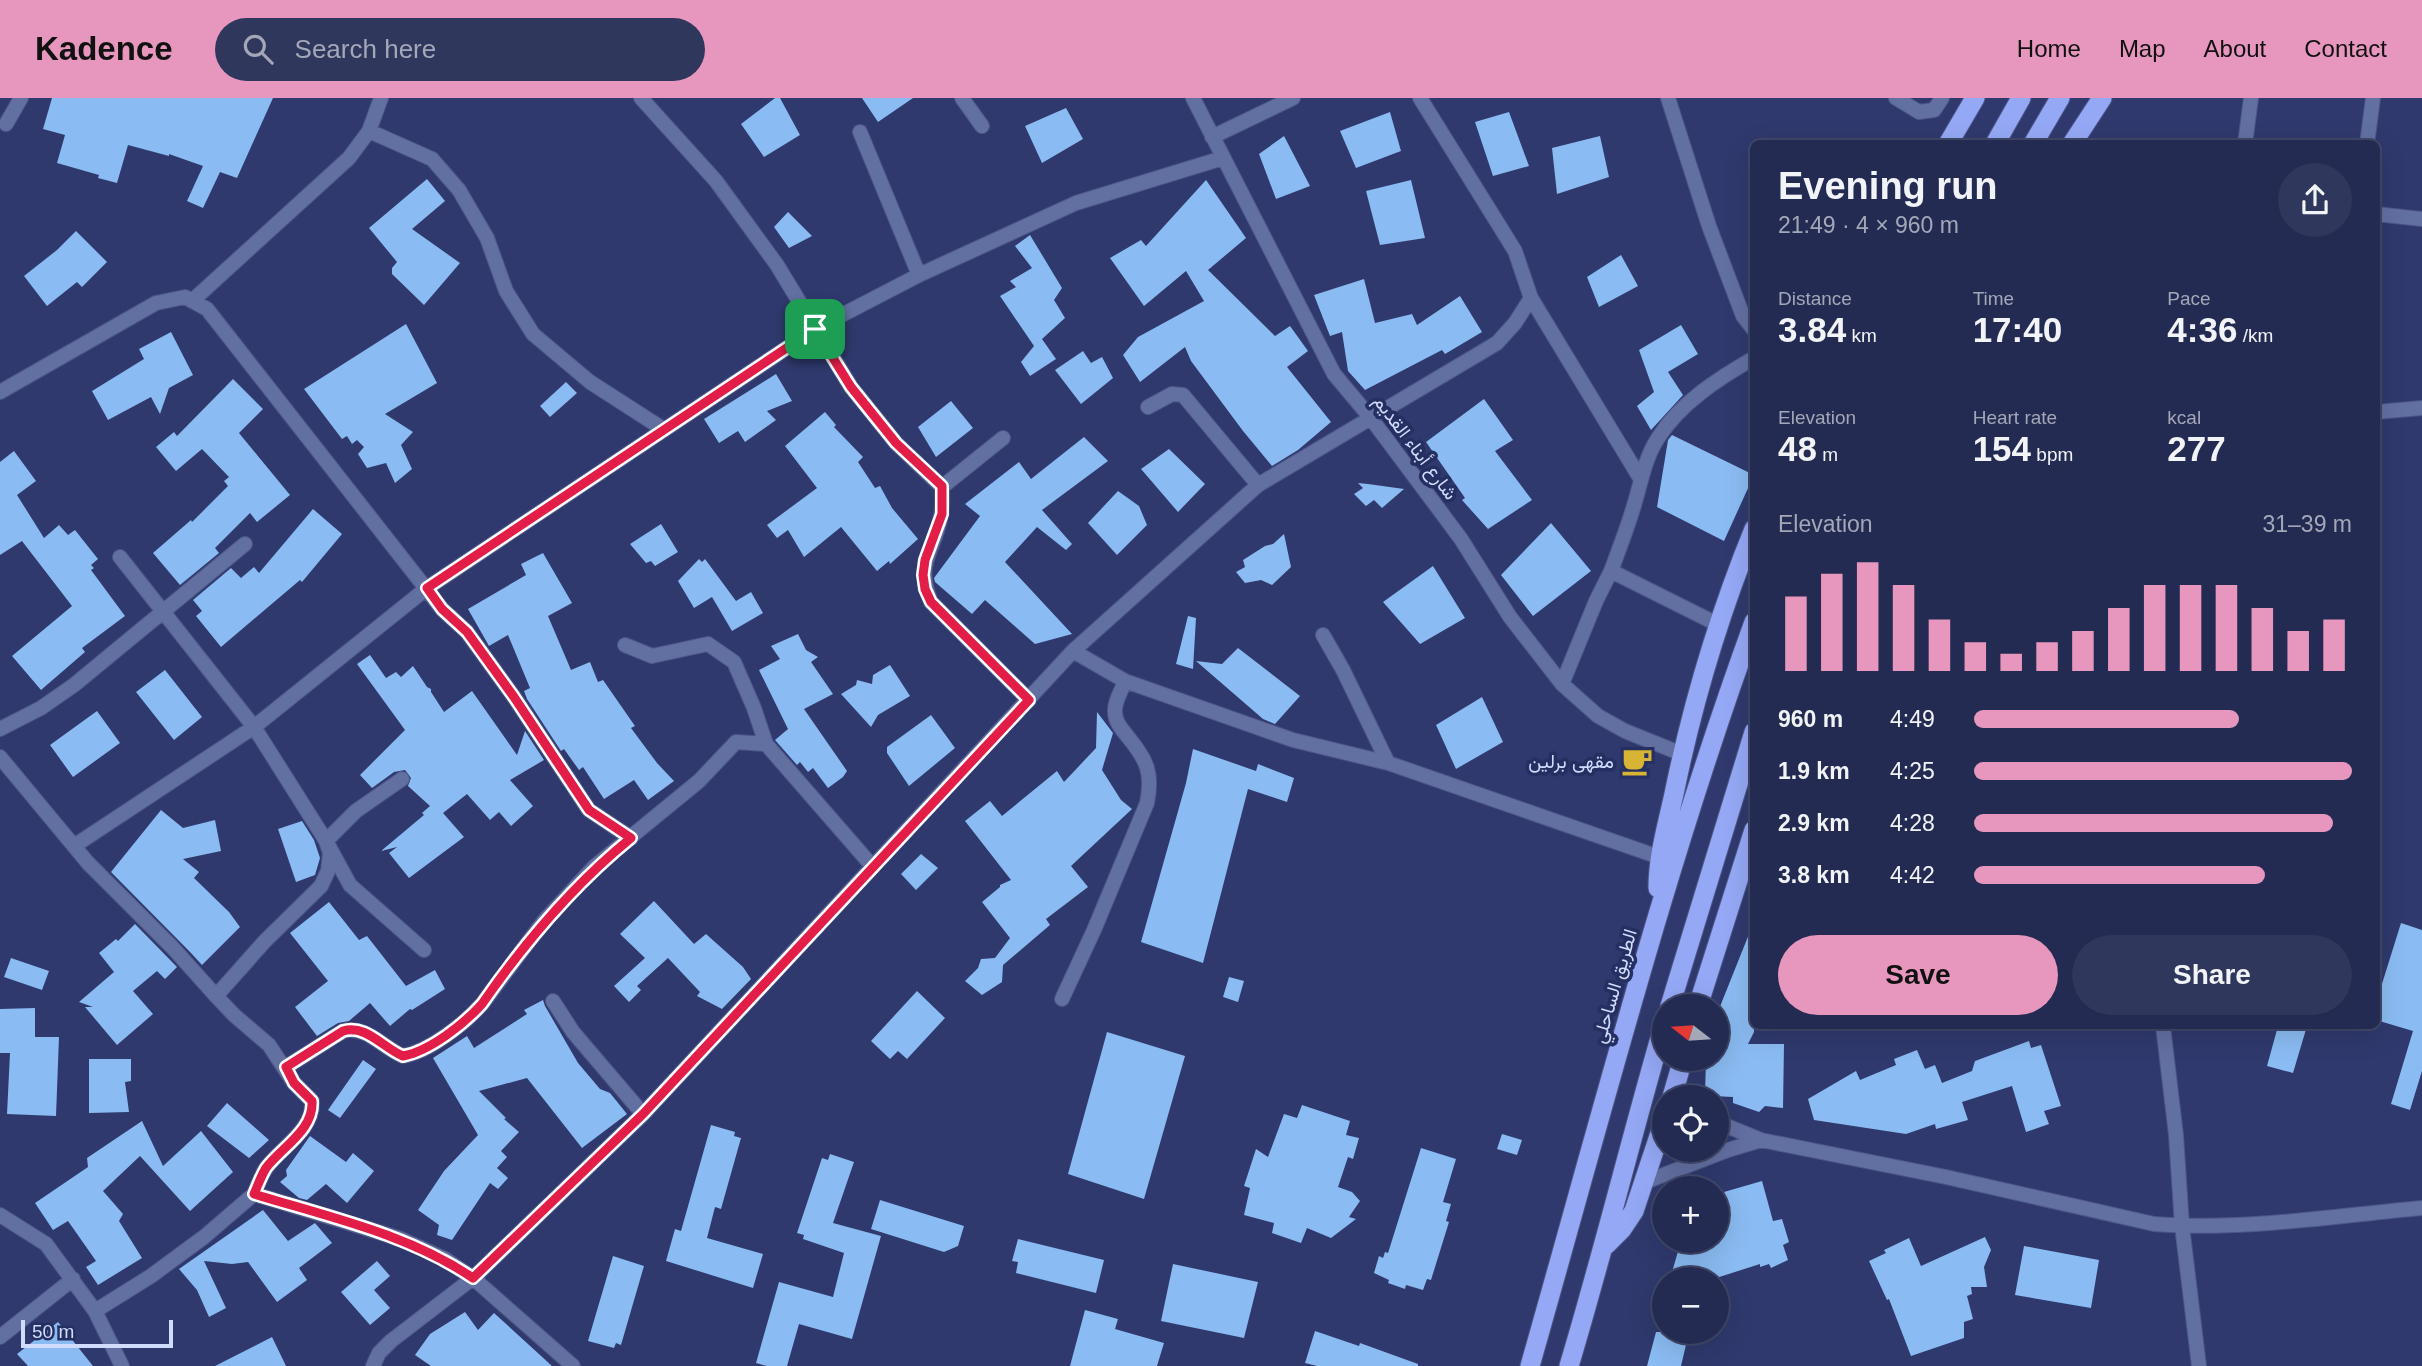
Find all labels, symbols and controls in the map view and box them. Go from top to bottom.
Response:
search box [215,18,705,81]
text: Kadence [35,30,173,67]
icon: search [239,30,277,68]
text: Search here [295,34,436,64]
text: Home [2017,35,2081,62]
text: Map [2119,35,2166,62]
text: About [2204,35,2266,62]
text: Contact [2304,35,2387,62]
button: share [2278,163,2352,237]
text: Evening run [1778,165,1998,207]
text: 21:49 · 4 × 960 m [1778,212,1959,238]
text: Distance [1778,288,1852,309]
text: Time [1973,288,2014,309]
text: Pace [2167,288,2211,309]
pin [785,299,845,359]
icon: arrive [796,310,834,348]
text: 3.84 [1778,310,1846,349]
text: 17:40 [1973,310,2062,349]
text: 4:36 [2167,310,2237,349]
text: km [1846,325,1877,346]
text: /km [2237,325,2273,346]
street label: شارع أبناء القديم [1368,391,1462,505]
text: Elevation [1778,407,1856,428]
text: Heart rate [1973,407,2057,428]
text: kcal [2167,407,2201,428]
text: 48 [1778,429,1817,468]
text: 154 [1973,429,2031,468]
text: 277 [2167,429,2226,468]
text: m [1817,444,1838,465]
text: bpm [2031,444,2073,465]
text: Elevation [1778,511,1873,537]
text: 31–39 m [2262,511,2352,537]
text: 960 m [1778,706,1843,732]
text: 4:49 [1890,706,1935,732]
cafe icon: مقهى برلين [1620,744,1654,778]
place label: مقهى برلين [1528,751,1614,773]
text: 1.9 km [1778,758,1850,784]
text: 4:25 [1890,758,1935,784]
text: 2.9 km [1778,810,1850,836]
text: 4:28 [1890,810,1935,836]
text: 3.8 km [1778,862,1850,888]
text: 4:42 [1890,862,1935,888]
street label: الطريق الساحلي [1588,927,1646,1047]
button: Save [1778,935,2058,1015]
button: Share [2072,935,2352,1015]
north arrow [1652,994,1729,1071]
map controls [1652,994,1729,1344]
button: locate [1652,1085,1729,1162]
button: + [1652,1176,1729,1253]
button: − [1652,1267,1729,1344]
scale bar [21,1317,173,1349]
text: 50 m [32,1321,74,1342]

